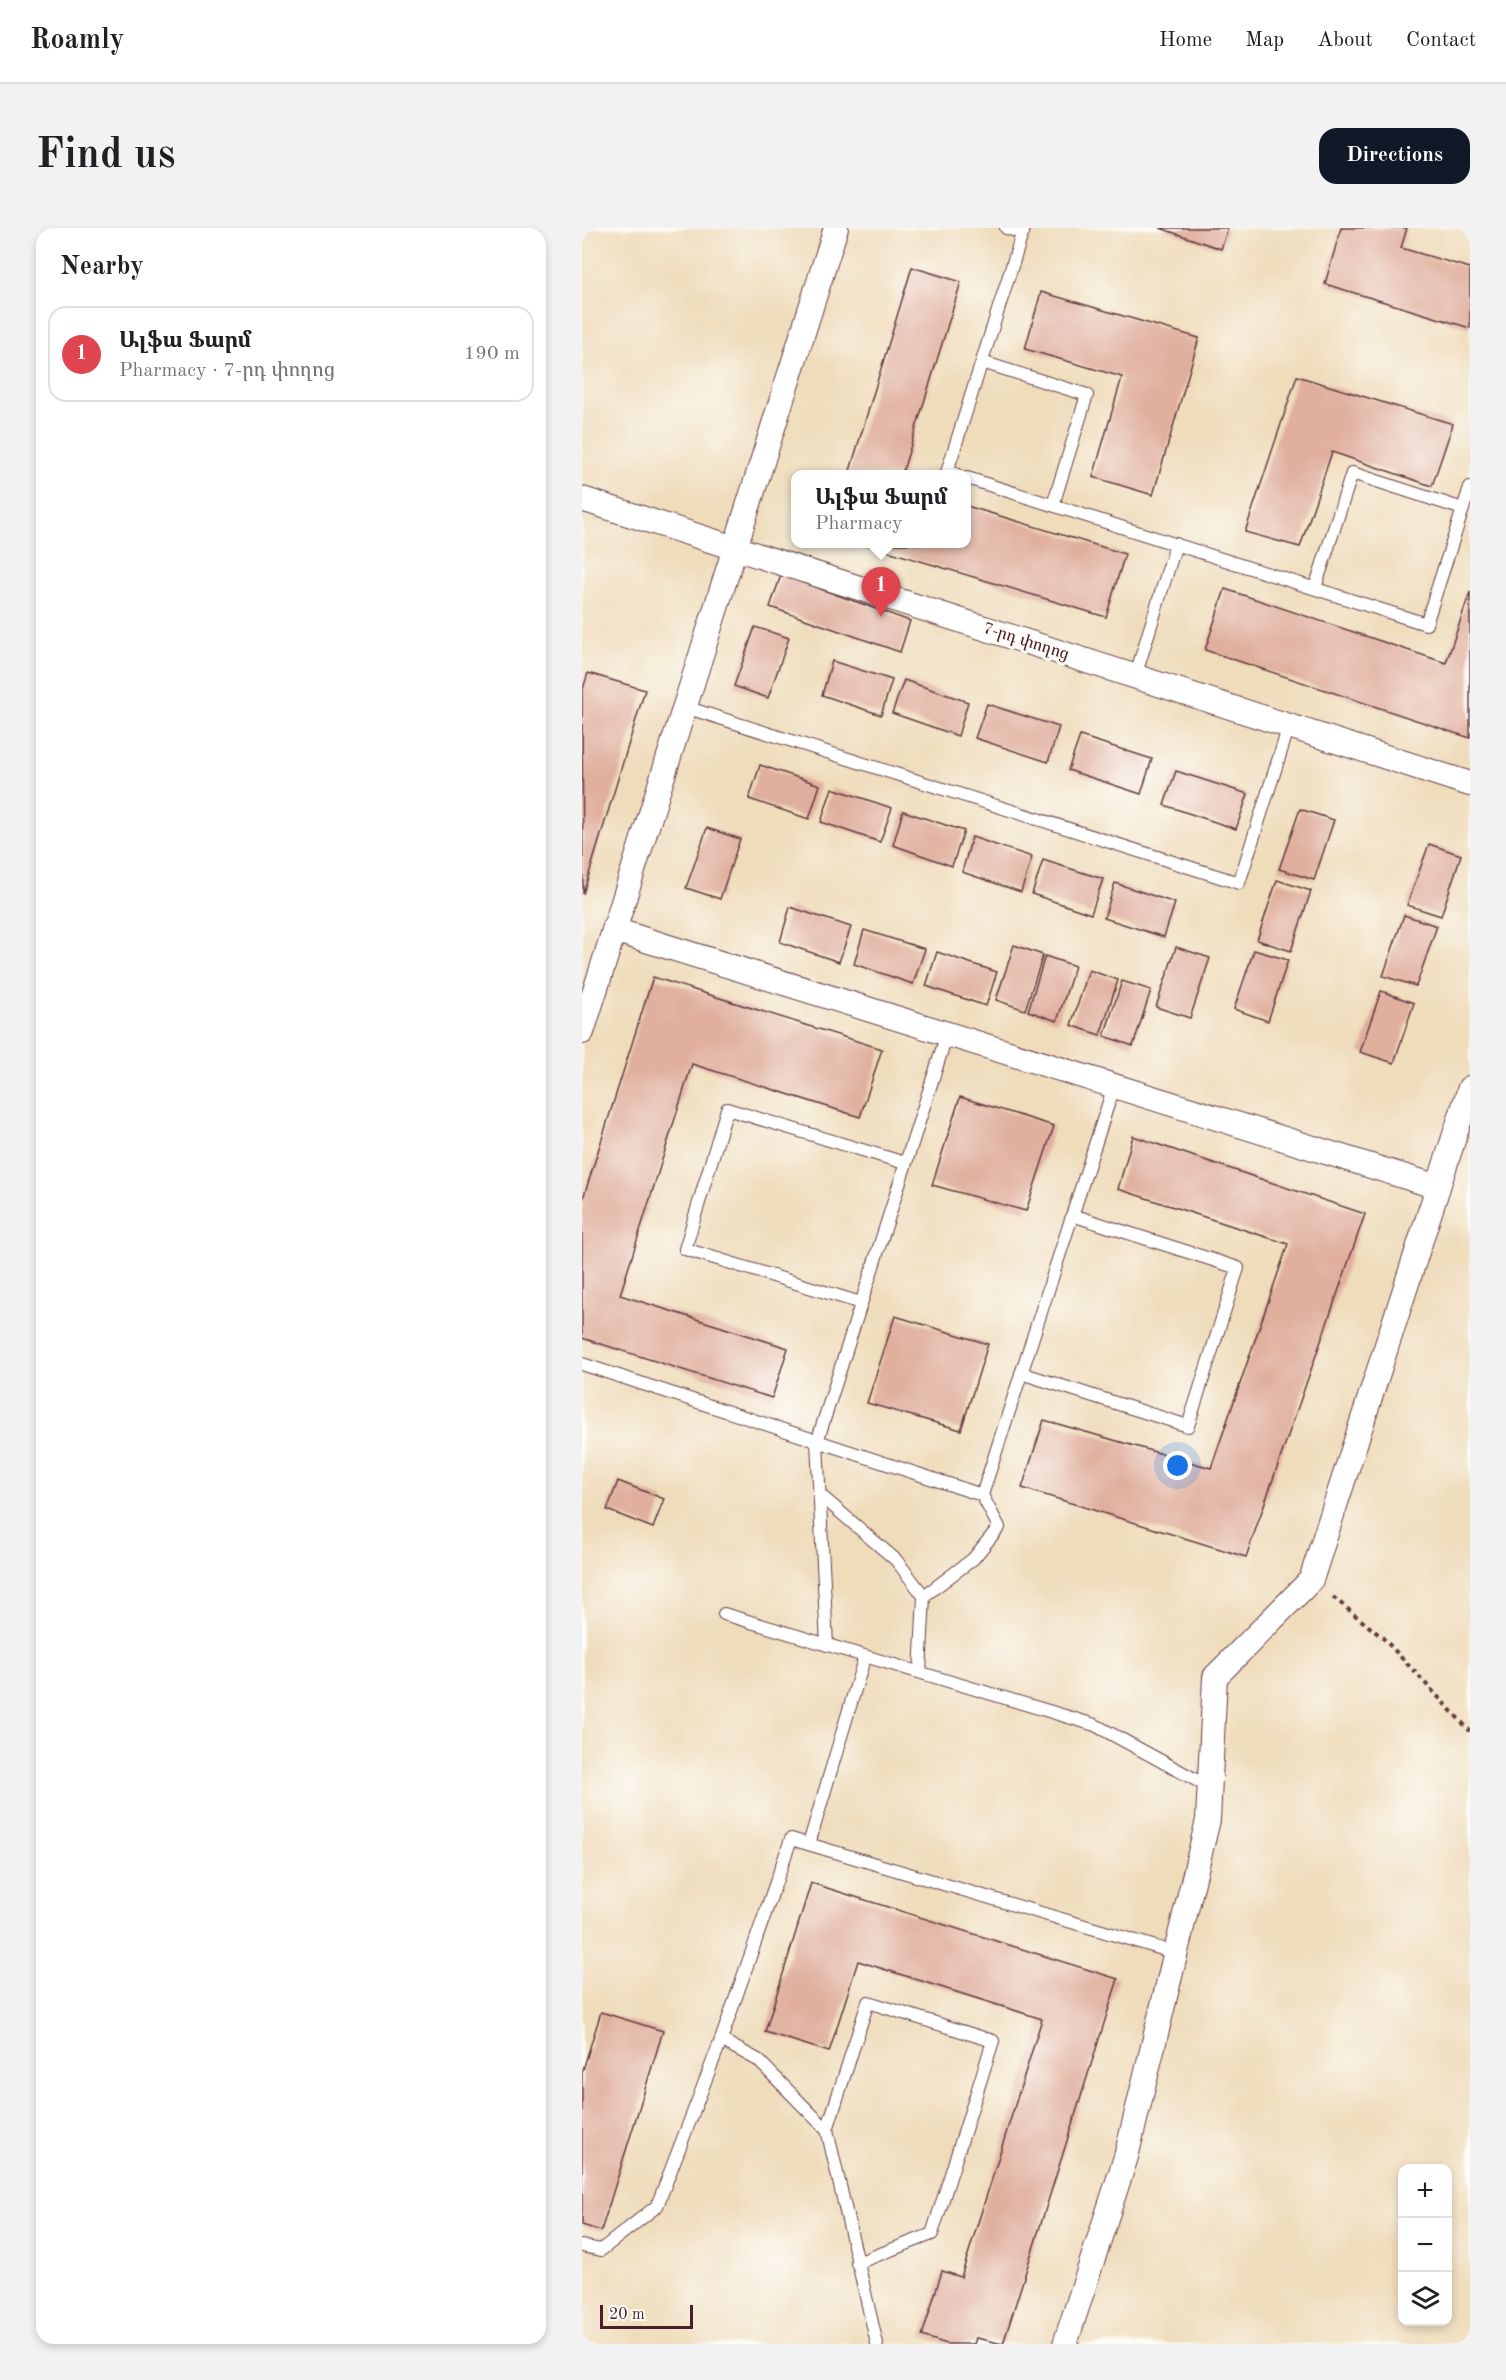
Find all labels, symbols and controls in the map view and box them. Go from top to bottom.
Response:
text: Roamly [30,27,124,55]
text: Home [1159,30,1212,51]
text: Map [1245,30,1284,51]
text: About [1317,30,1373,51]
text: Contact [1406,30,1476,51]
button: Directions [1319,128,1470,184]
text: Find us [36,135,175,177]
text: Nearby [60,254,144,280]
text: Ալֆա Ֆարմ [119,330,251,352]
text: 1 [76,344,87,364]
text: 190 m [464,344,520,364]
text: Pharmacy · 7-րդ փողոց [119,361,335,381]
popup [791,470,971,548]
text: Ալֆա Ֆարմ [815,487,947,509]
text: Pharmacy [815,514,903,534]
pin: 1 [862,568,900,617]
street label: 7-րդ փողոց [981,621,1071,663]
your location [1163,1451,1192,1480]
map controls [1398,2164,1452,2326]
button: + [1398,2164,1452,2218]
button: − [1398,2218,1452,2272]
button: layers [1398,2272,1452,2326]
scale bar [600,2302,693,2330]
text: 20 m [609,2307,645,2323]

